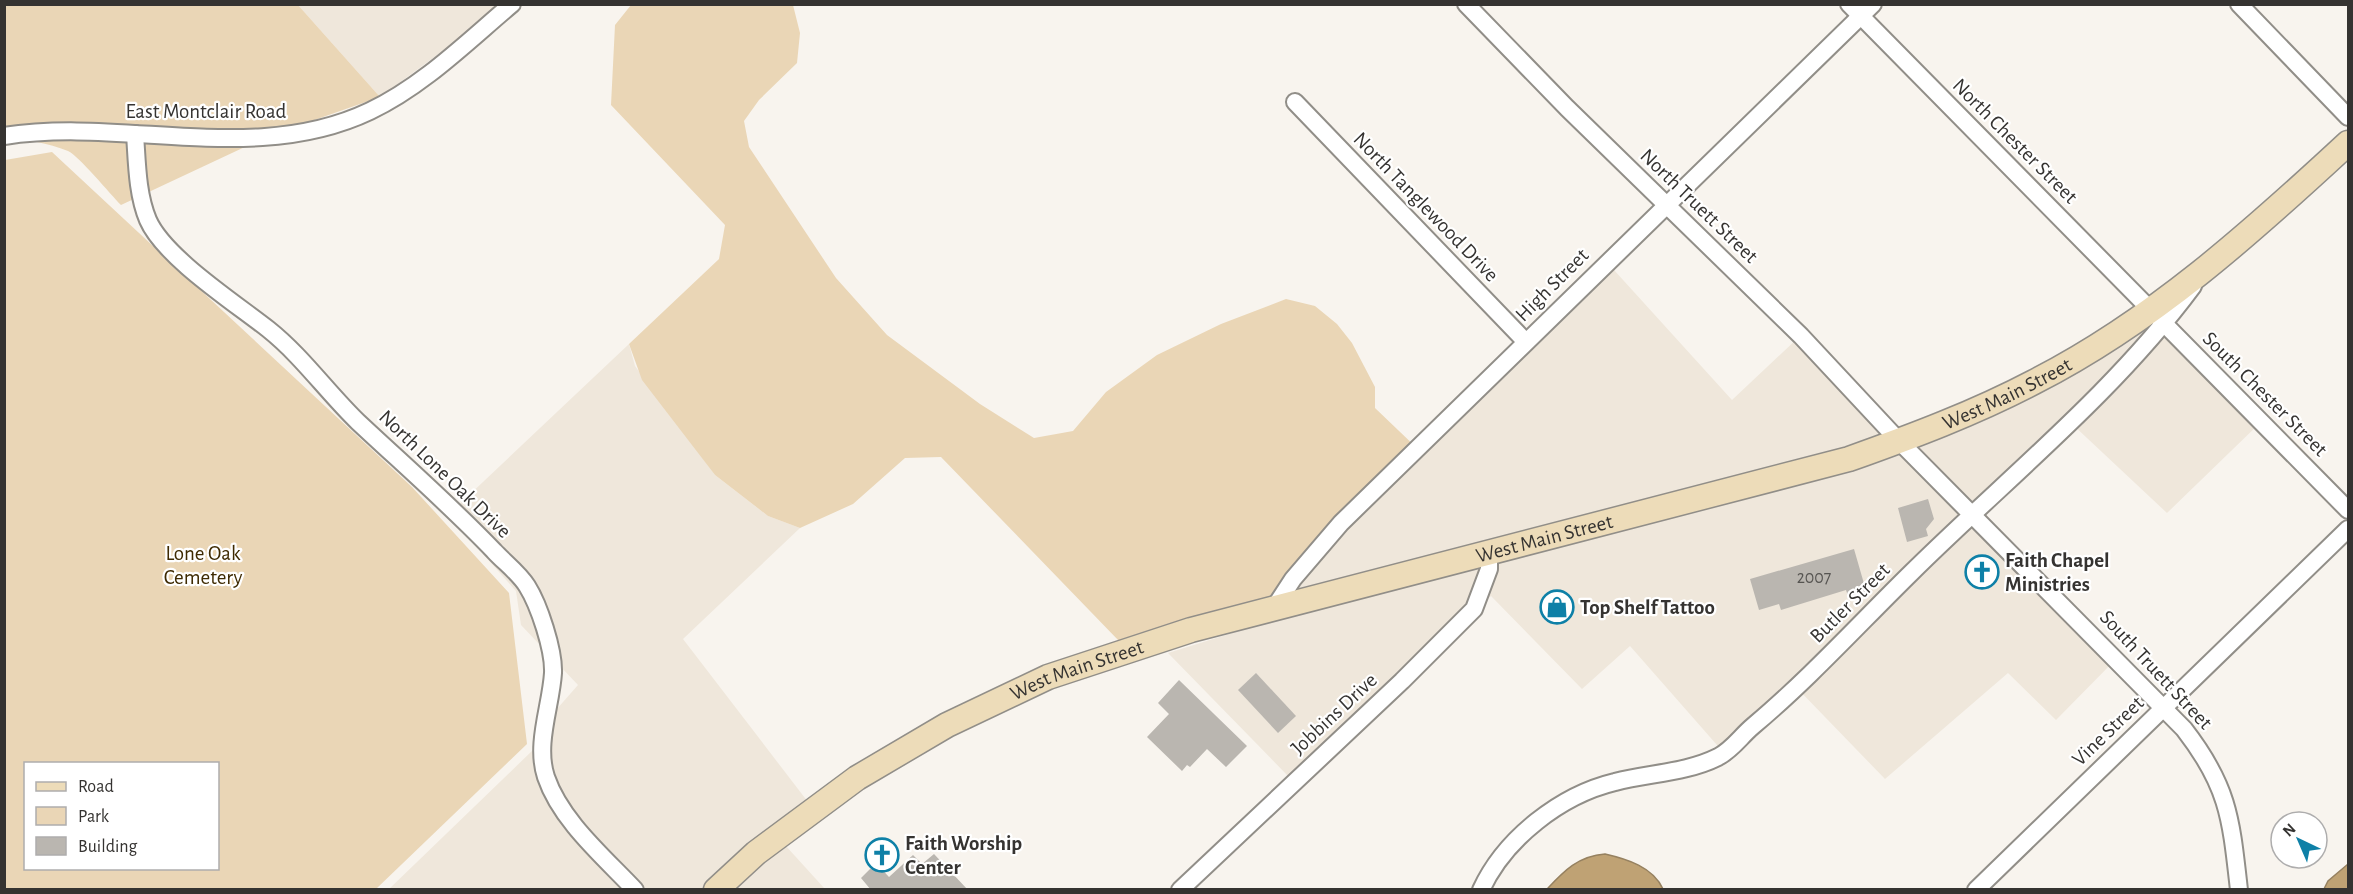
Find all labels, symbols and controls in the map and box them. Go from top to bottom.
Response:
street label: North Chester Street [1949,75,2082,208]
street label: East Montclair Road [126,101,287,122]
street label: North Tanglewood Drive [1349,128,1503,286]
street label: North Truett Street [1636,145,1762,267]
street label: High Street [1512,244,1593,325]
street label: South Chester Street [2199,328,2332,461]
street label: West Main Street [1939,353,2075,433]
street label: North Lone Oak Drive [375,406,515,542]
street label: West Main Street [1474,510,1615,566]
park label: Lone Oak Cemetery [164,543,242,588]
place label: Faith Chapel Ministries [2005,550,2110,595]
church icon: Faith Chapel Ministries [1964,554,2000,590]
street label: Butler Street [1806,559,1894,647]
house number: 2007 [1797,569,1831,587]
shop icon: Top Shelf Tattoo [1539,589,1575,625]
place label: Top Shelf Tattoo [1580,597,1715,618]
street label: South Truett Street [2096,607,2216,734]
street label: West Main Street [1007,636,1146,704]
street label: Jobbins Drive [1287,669,1381,759]
street label: Vine Street [2068,692,2148,770]
legend [24,762,219,870]
text: Road [78,778,114,796]
text: Park [78,808,110,826]
north arrow [2269,810,2329,870]
text: N [2280,820,2299,840]
place label: Faith Worship Center [905,833,1022,878]
church icon: Faith Worship Center [864,837,900,873]
text: Building [78,838,138,856]

